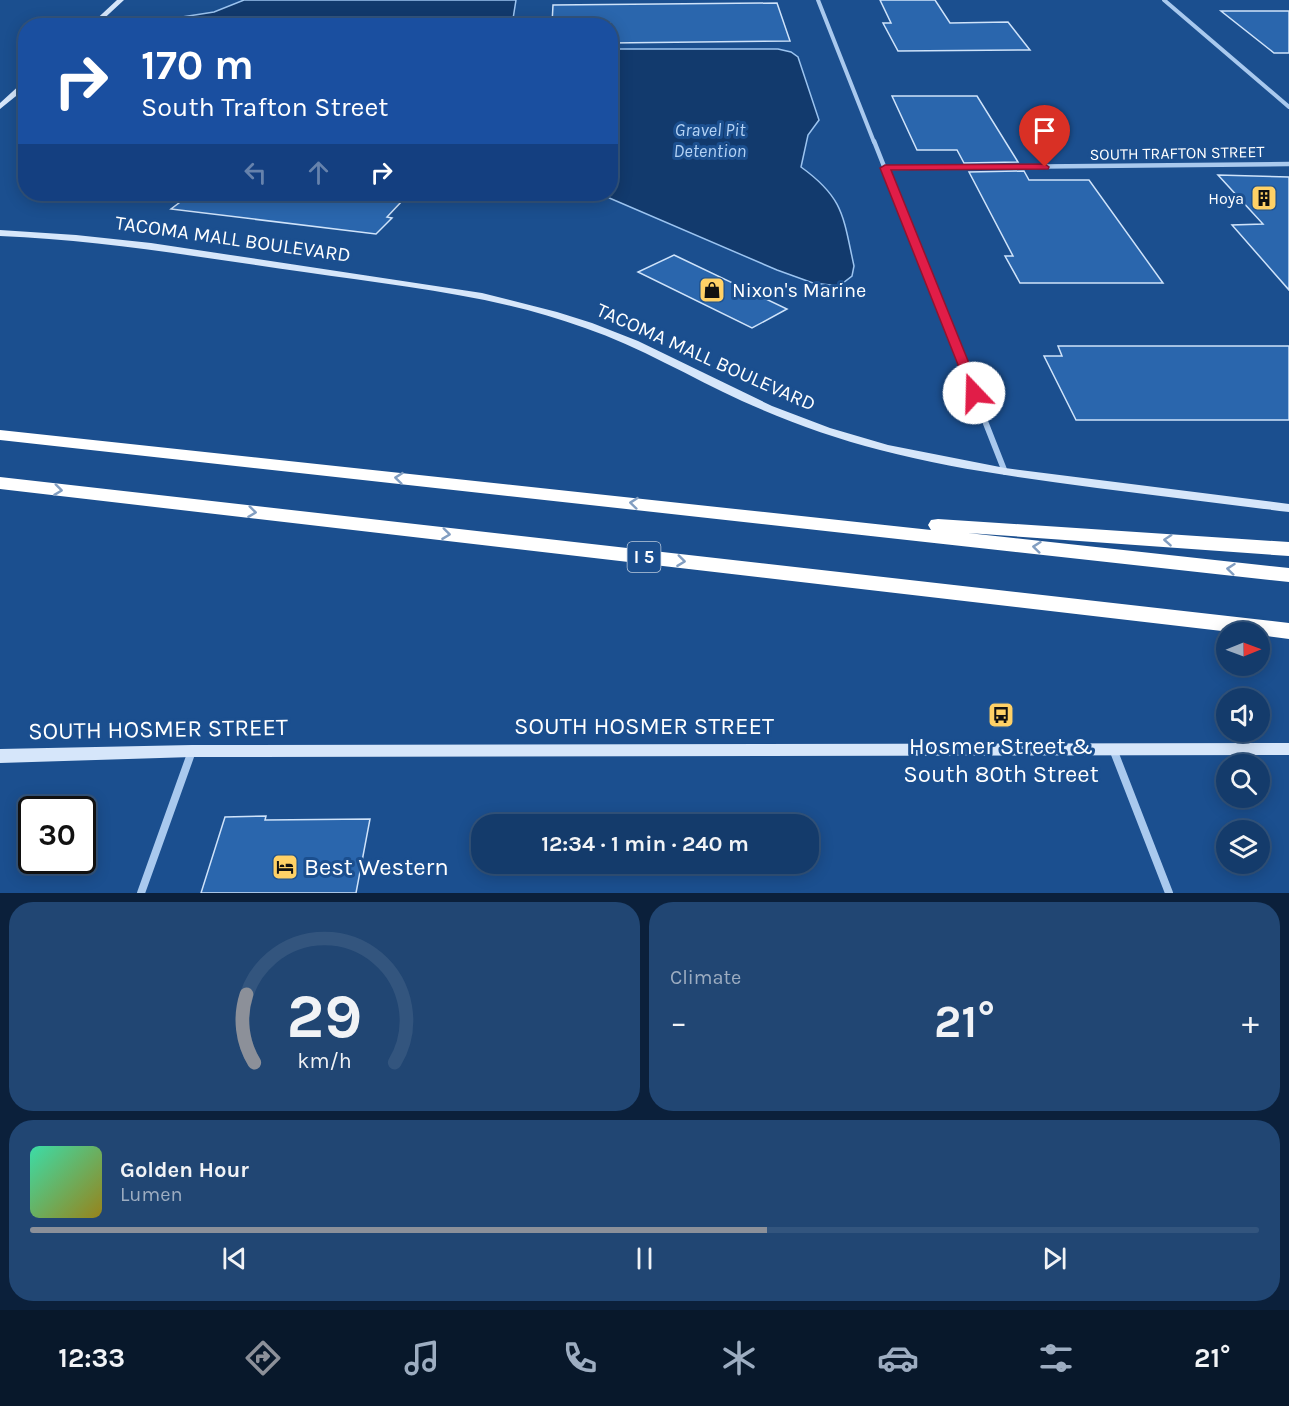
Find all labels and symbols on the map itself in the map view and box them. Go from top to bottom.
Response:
pin [1019,105,1070,167]
water label: Gravel Pit Detention [674,119,746,162]
street label: SOUTH TRAFTON STREET [1089,142,1265,164]
building icon: Hoya [1249,183,1279,213]
place label: Hoya [1208,189,1244,208]
street label: TACOMA MALL BOULEVARD [114,211,352,267]
shop icon: Nixon's Marine [697,275,727,305]
place label: Nixon's Marine [732,279,866,302]
street label: TACOMA MALL BOULEVARD [593,298,819,416]
position arrow [942,361,1006,425]
one-way arrow [394,472,403,485]
one-way arrow [54,483,63,496]
one-way arrow [630,497,639,510]
one-way arrow [247,505,256,518]
one-way arrow [441,527,450,540]
one-way arrow [1163,534,1172,547]
road number: I 5 [628,542,660,572]
one-way arrow [1032,542,1042,554]
one-way arrow [676,554,686,567]
one-way arrow [1226,563,1235,576]
north arrow [1216,622,1270,676]
bus stop icon: Hosmer Street & South 80th Street [986,700,1016,730]
street label: SOUTH HOSMER STREET [514,712,774,740]
street label: SOUTH HOSMER STREET [28,713,288,745]
place label: Hosmer Street & South 80th Street [903,732,1099,788]
speed limit sign: 30 [18,796,96,874]
hotel icon: Best Western [270,852,300,882]
place label: Best Western [304,853,449,881]

